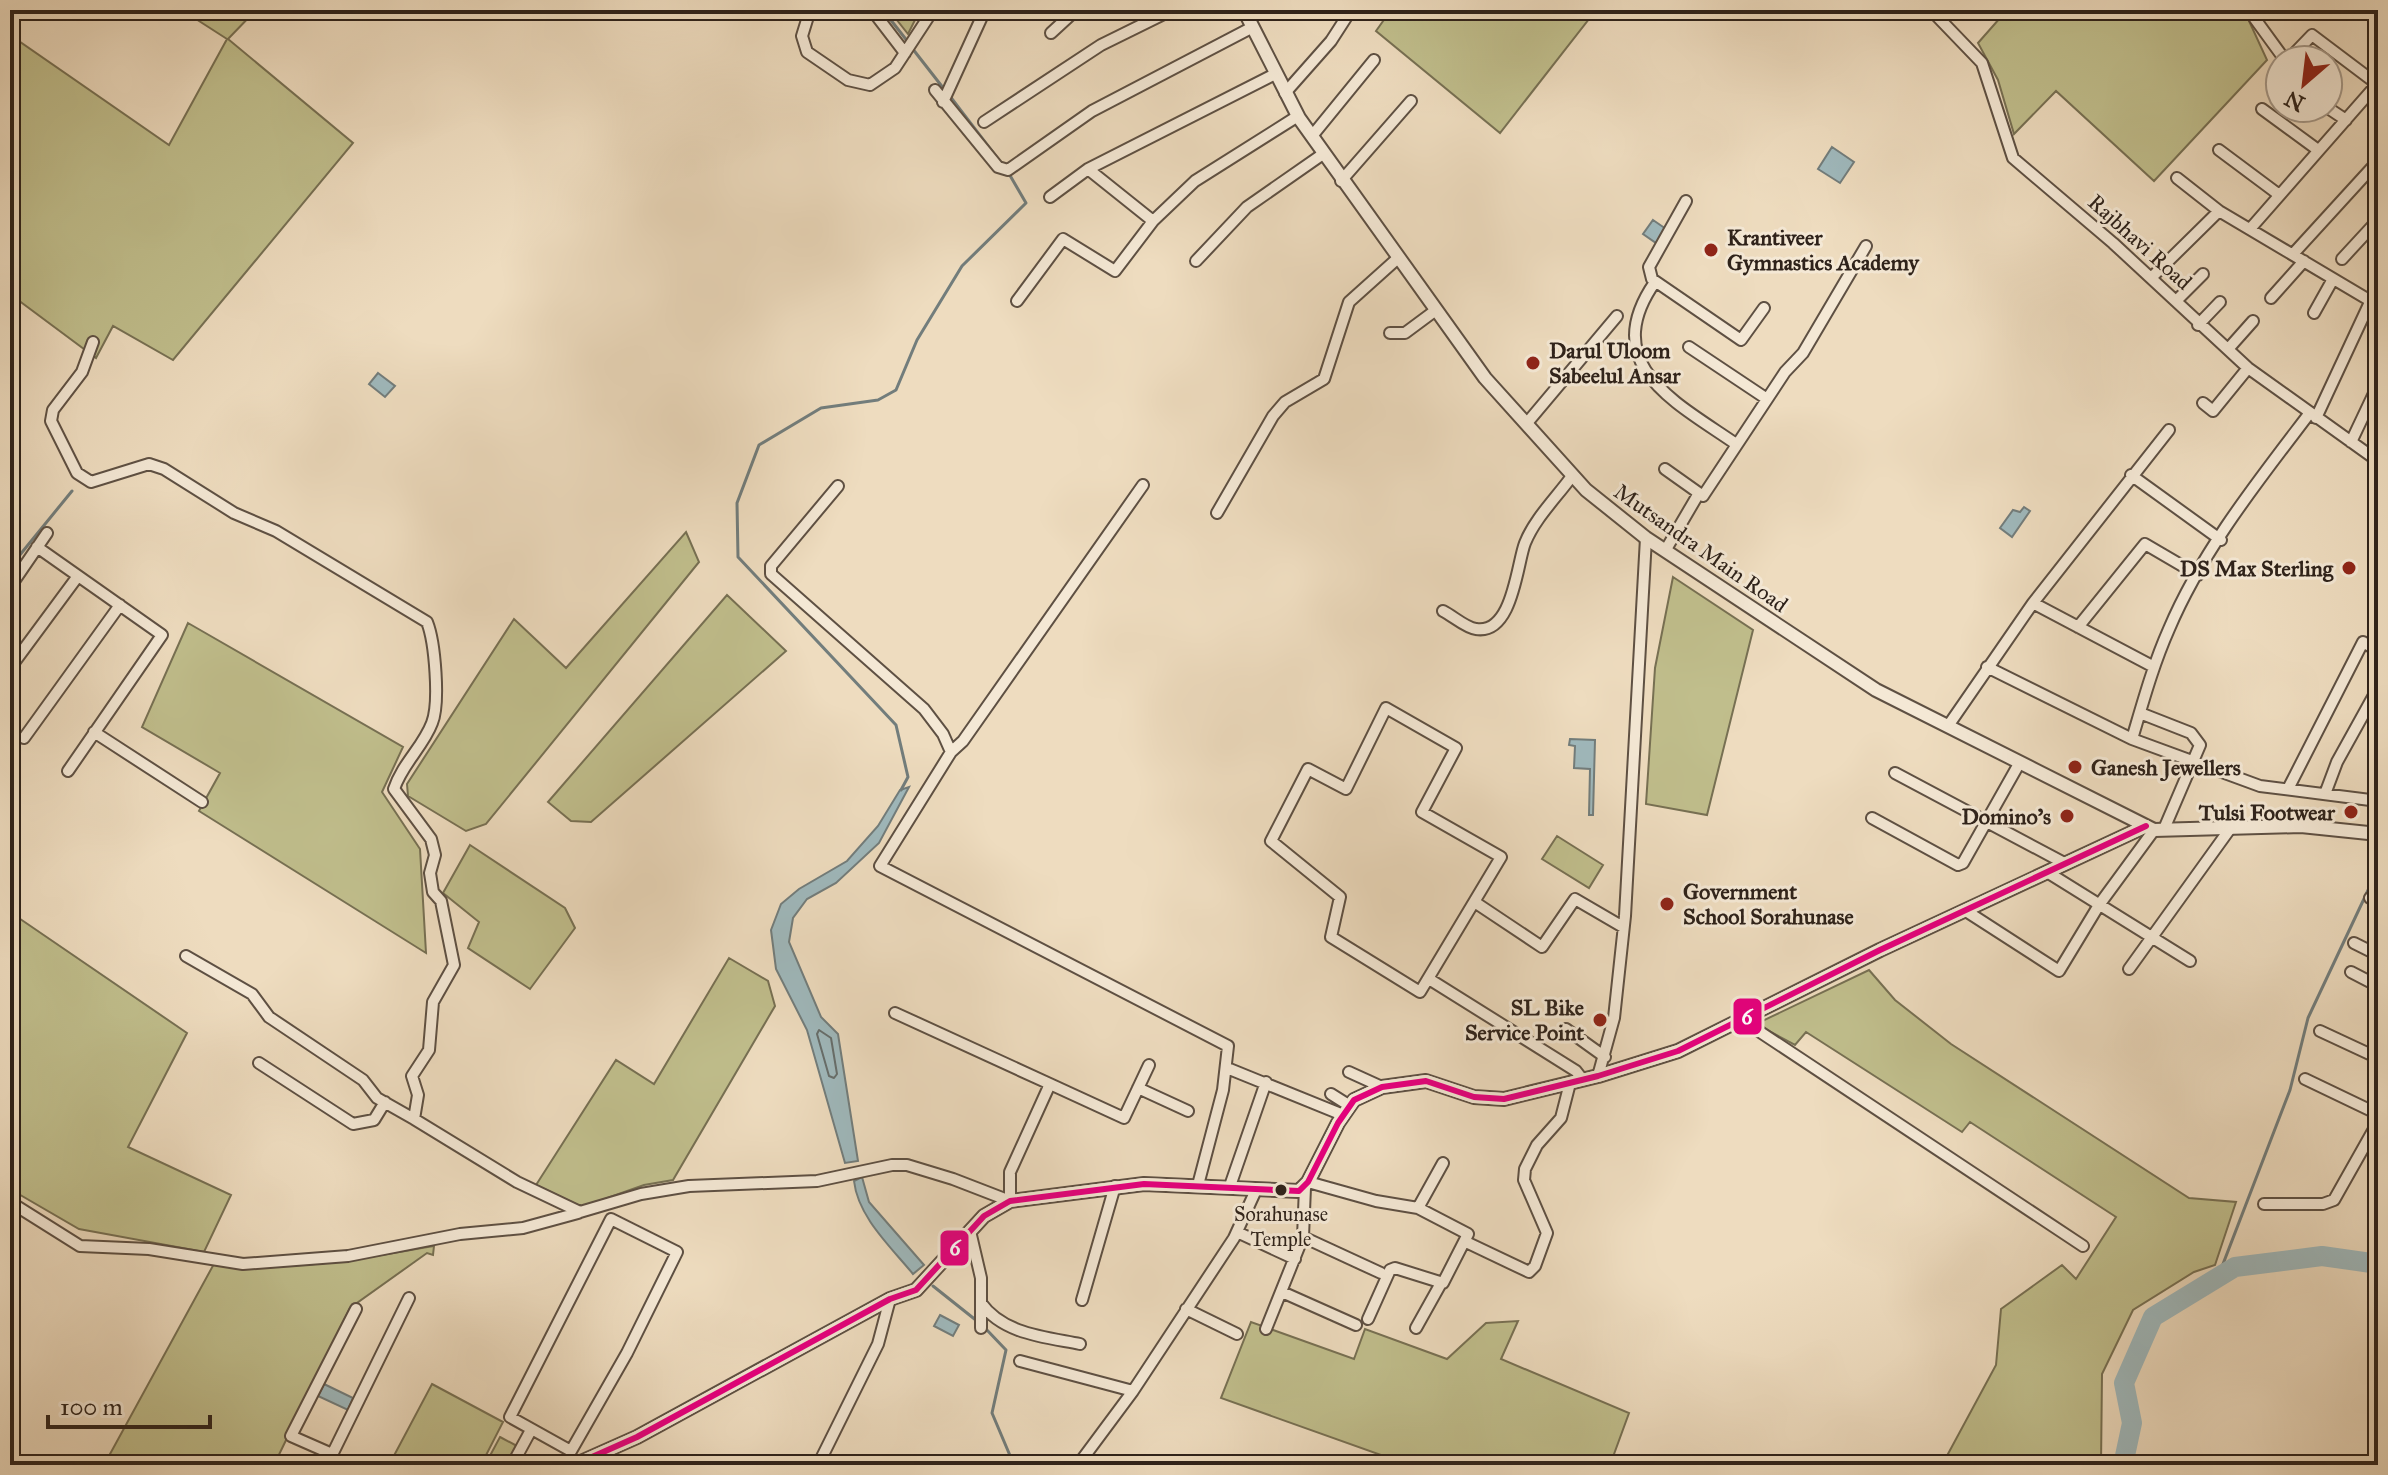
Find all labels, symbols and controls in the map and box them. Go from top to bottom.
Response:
north arrow [2264,44,2344,124]
text: N [2280,85,2309,118]
street label: Rajbhavi Road [2083,188,2197,296]
place label: Krantiveer Gymnastics Academy [1727,224,1920,276]
marker: Krantiveer Gymnastics Academy [1702,241,1720,259]
place label: Darul Uloom Sabeelul Ansar [1549,337,1681,389]
marker: Darul Uloom Sabeelul Ansar [1524,354,1542,372]
street label: Mutsandra Main Road [1609,478,1793,618]
place label: DS Max Sterling [2180,555,2334,582]
marker: DS Max Sterling [2340,559,2358,577]
place label: Ganesh Jewellers [2091,754,2241,782]
marker: Ganesh Jewellers [2066,758,2084,776]
place label: Tulsi Footwear [2198,799,2336,826]
place label: Domino's [1961,803,2051,830]
marker: Tulsi Footwear [2342,803,2360,821]
marker: Domino's [2058,807,2076,825]
place label: Government School Sorahunase [1683,878,1854,930]
marker: Government School Sorahunase [1658,895,1676,913]
place label: SL Bike Service Point [1465,994,1584,1046]
line badge: 6 [1732,997,1763,1036]
text: 6 [1741,1003,1754,1030]
marker: SL Bike Service Point [1591,1011,1609,1029]
marker: Sorahunase Temple [1273,1182,1289,1198]
place label: Sorahunase Temple [1234,1202,1328,1251]
line badge: 6 [939,1229,970,1267]
text: 6 [949,1234,962,1261]
scale bar [48,1379,210,1429]
text: 100 m [60,1392,123,1422]

